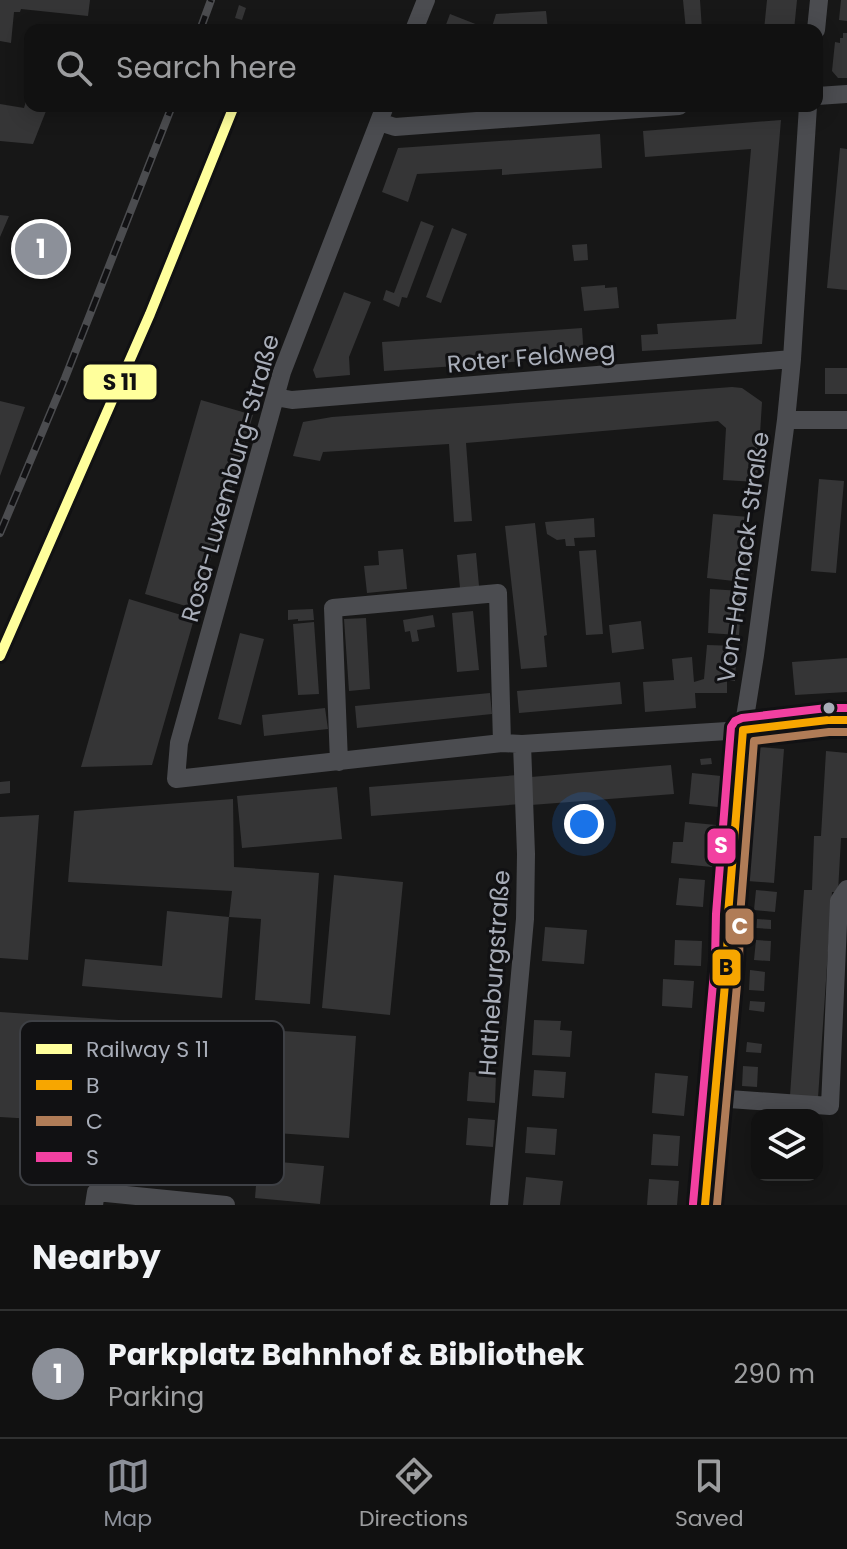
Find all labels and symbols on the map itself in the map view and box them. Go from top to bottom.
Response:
pin: 1 [15,219,67,279]
street label: Rosa-Luxemburg-Straße [173,330,287,626]
street label: Roter Feldweg [445,333,617,381]
line badge: S 11 [82,363,158,401]
text: S 11 [103,367,137,398]
street label: Von-Harnack-Straße [709,429,777,685]
unlabelled marker [821,700,837,716]
your location [564,804,604,844]
line badge: S [706,827,737,865]
text: S [714,830,728,861]
street label: Hatheburgstraße [470,869,518,1077]
line badge: C [724,907,755,946]
text: C [732,911,748,942]
line badge: B [711,948,742,987]
text: B [719,952,733,983]
legend [20,1021,284,1185]
text: Railway S 11 [86,1034,209,1065]
text: B [86,1070,100,1101]
text: C [86,1106,103,1137]
text: S [86,1142,99,1173]

